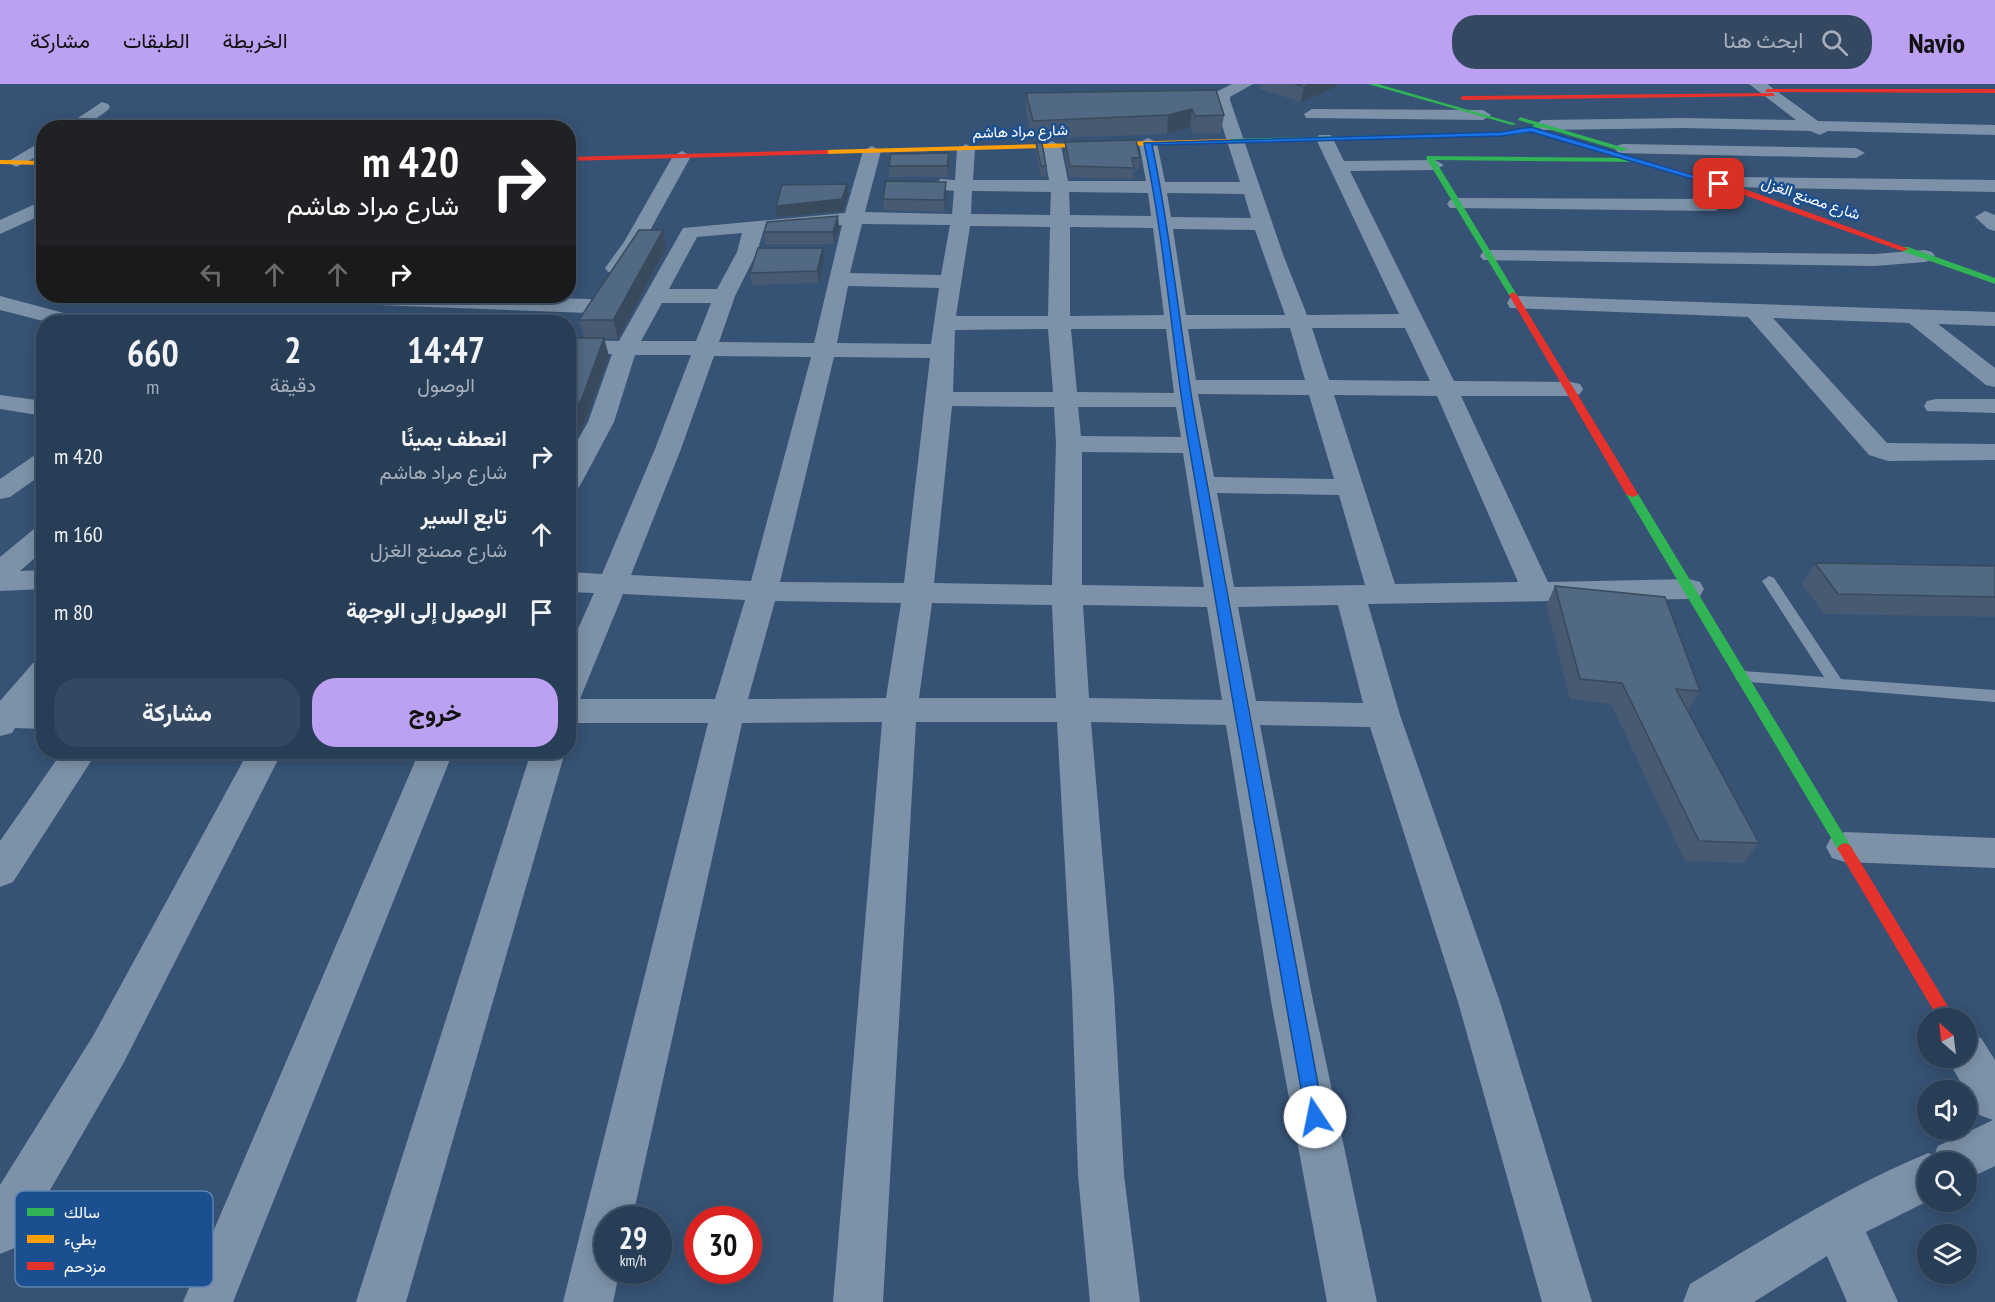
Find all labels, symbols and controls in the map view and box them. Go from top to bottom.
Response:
search box [1452,15,1872,69]
text: Navio [1908,24,1965,61]
text: ابحث هنا [1723,26,1803,54]
icon: search [1818,26,1851,59]
text: مشاركة [30,27,90,54]
text: الطبقات [123,27,190,54]
text: الخريطة [223,27,288,54]
street label: شارع مراد هاشم [972,120,1068,144]
text: 420 m [362,134,459,189]
icon: right [480,144,558,222]
pin [1693,158,1744,209]
icon: arrive [1702,167,1735,200]
street label: شارع مصنع الغزل [1759,172,1863,226]
text: شارع مراد هاشم [287,188,459,222]
icon: left [195,258,228,291]
icon: ahead [258,258,291,291]
icon: ahead [321,258,354,291]
icon: right [384,258,417,291]
text: 2 [284,326,301,373]
text: 14:47 [407,326,485,373]
text: 660 [127,329,179,376]
text: دقيقة [270,372,316,398]
text: الوصول [417,372,475,398]
text: m [146,374,159,400]
text: انعطف يمينًا [401,424,507,452]
icon: right [525,440,558,473]
text: 420 m [54,442,103,470]
text: شارع مراد هاشم [379,459,507,485]
text: تابع السير [420,502,507,530]
icon: ahead [525,518,558,551]
text: 160 m [54,520,103,548]
text: شارع مصنع الغزل [370,537,507,563]
text: الوصول إلى الوجهة [346,596,507,624]
icon: arrive [525,596,558,629]
text: 80 m [54,598,93,626]
button: مشاركة [54,678,300,747]
button: خروج [312,678,558,747]
north arrow [1917,1008,1977,1068]
map controls [1917,1008,1977,1284]
button: sound [1917,1080,1977,1140]
position arrow [1283,1085,1347,1149]
button: search [1917,1152,1977,1212]
legend [15,1191,213,1287]
text: سالك [64,1202,100,1222]
speed limit sign: 30 [684,1206,762,1284]
text: 29 [619,1218,647,1257]
button: layers [1917,1224,1977,1284]
text: بطيء [64,1229,96,1253]
text: km/h [620,1251,646,1270]
text: مزدحم [64,1256,106,1277]

